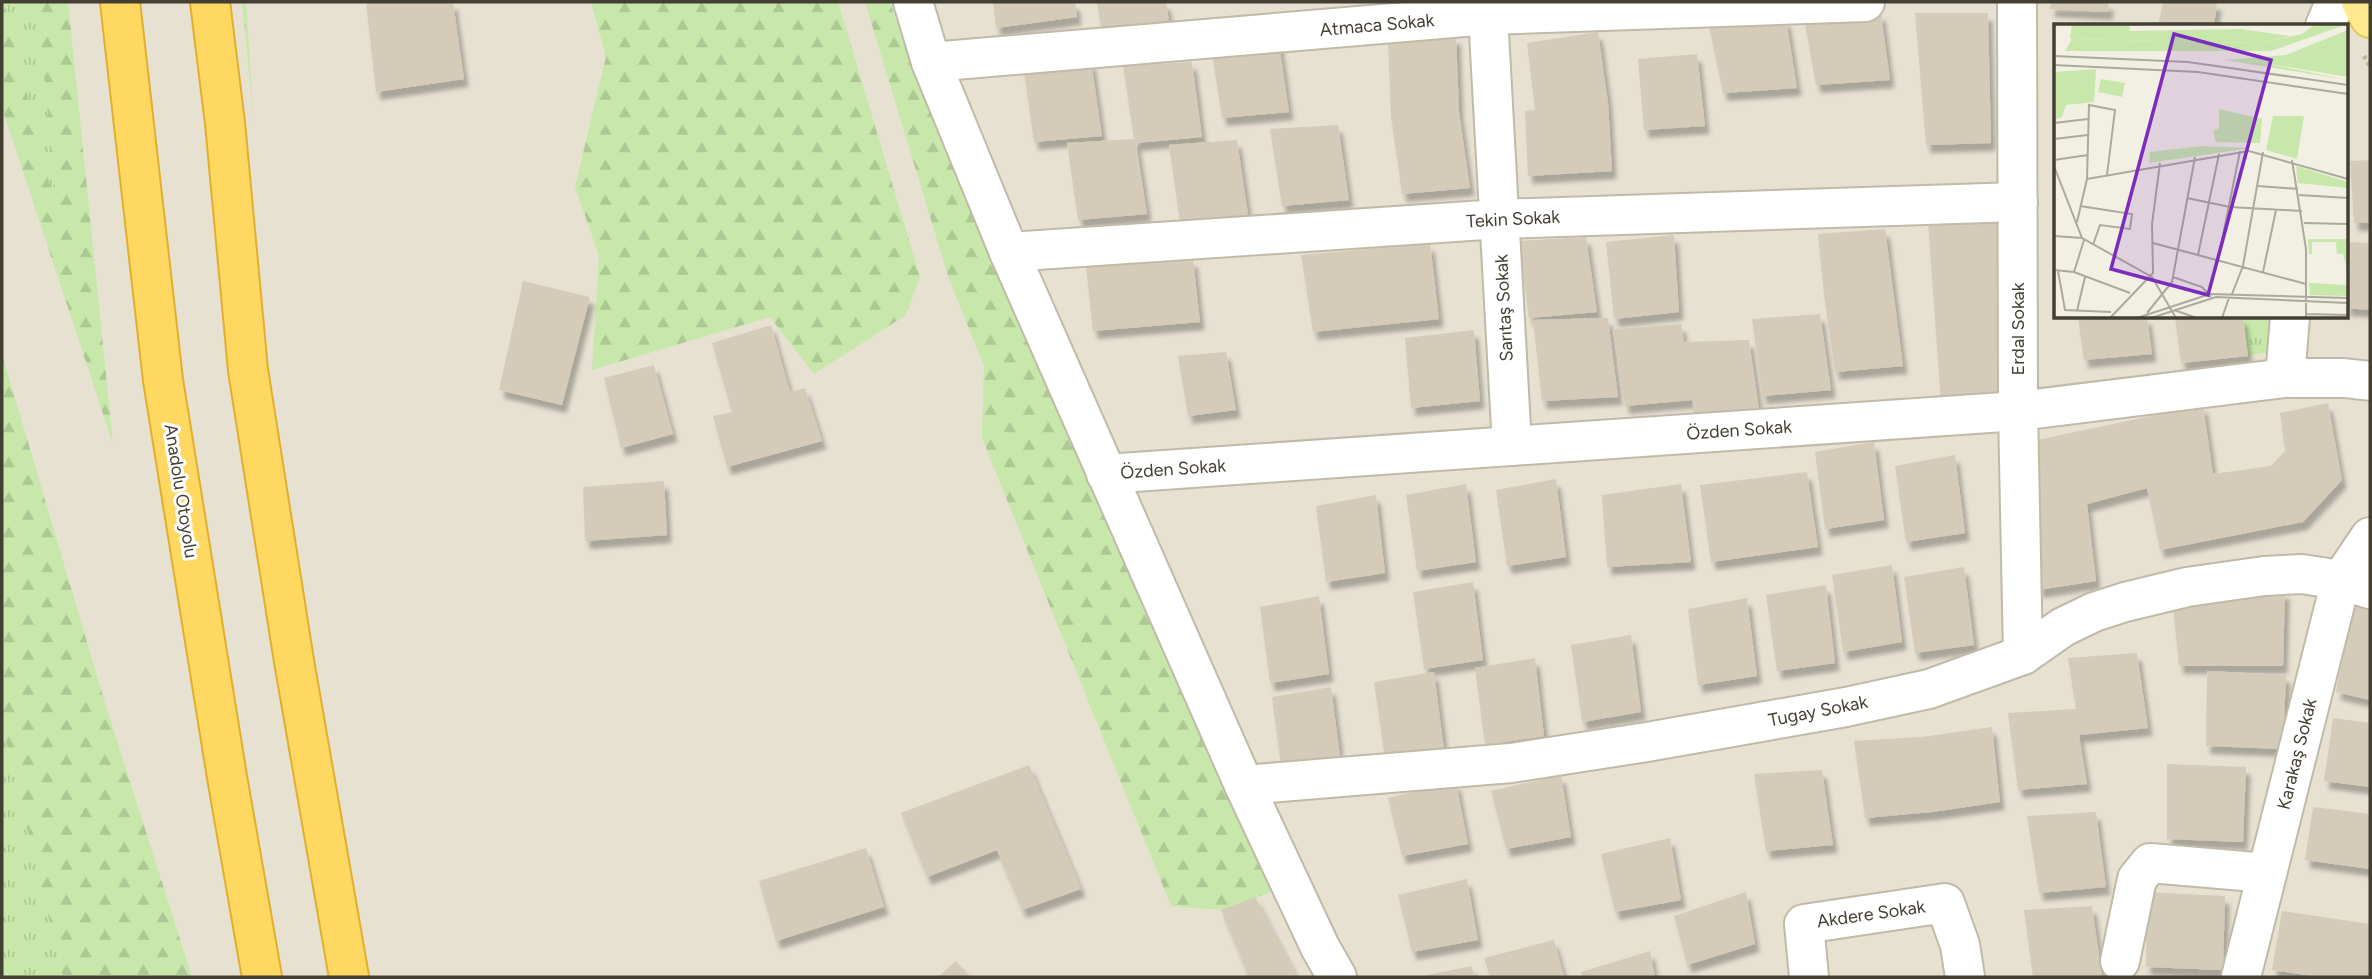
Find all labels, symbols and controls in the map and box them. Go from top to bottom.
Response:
street label: Atmaca Sokak [1319,9,1435,41]
inset map [2054,24,2348,318]
street label: Tekin Sokak [1465,206,1561,232]
street label: Sarıtaş Sokak [1490,254,1518,362]
street label: Erdal Sokak [2007,282,2029,375]
street label: Özden Sokak [1686,415,1793,445]
street label: Anadolu Otoyolu [160,422,202,560]
street label: Özden Sokak [1120,454,1227,484]
street label: Tugay Sokak [1767,691,1870,731]
street label: Karakaş Sokak [2273,696,2322,812]
street label: Akdere Sokak [1815,895,1927,933]

